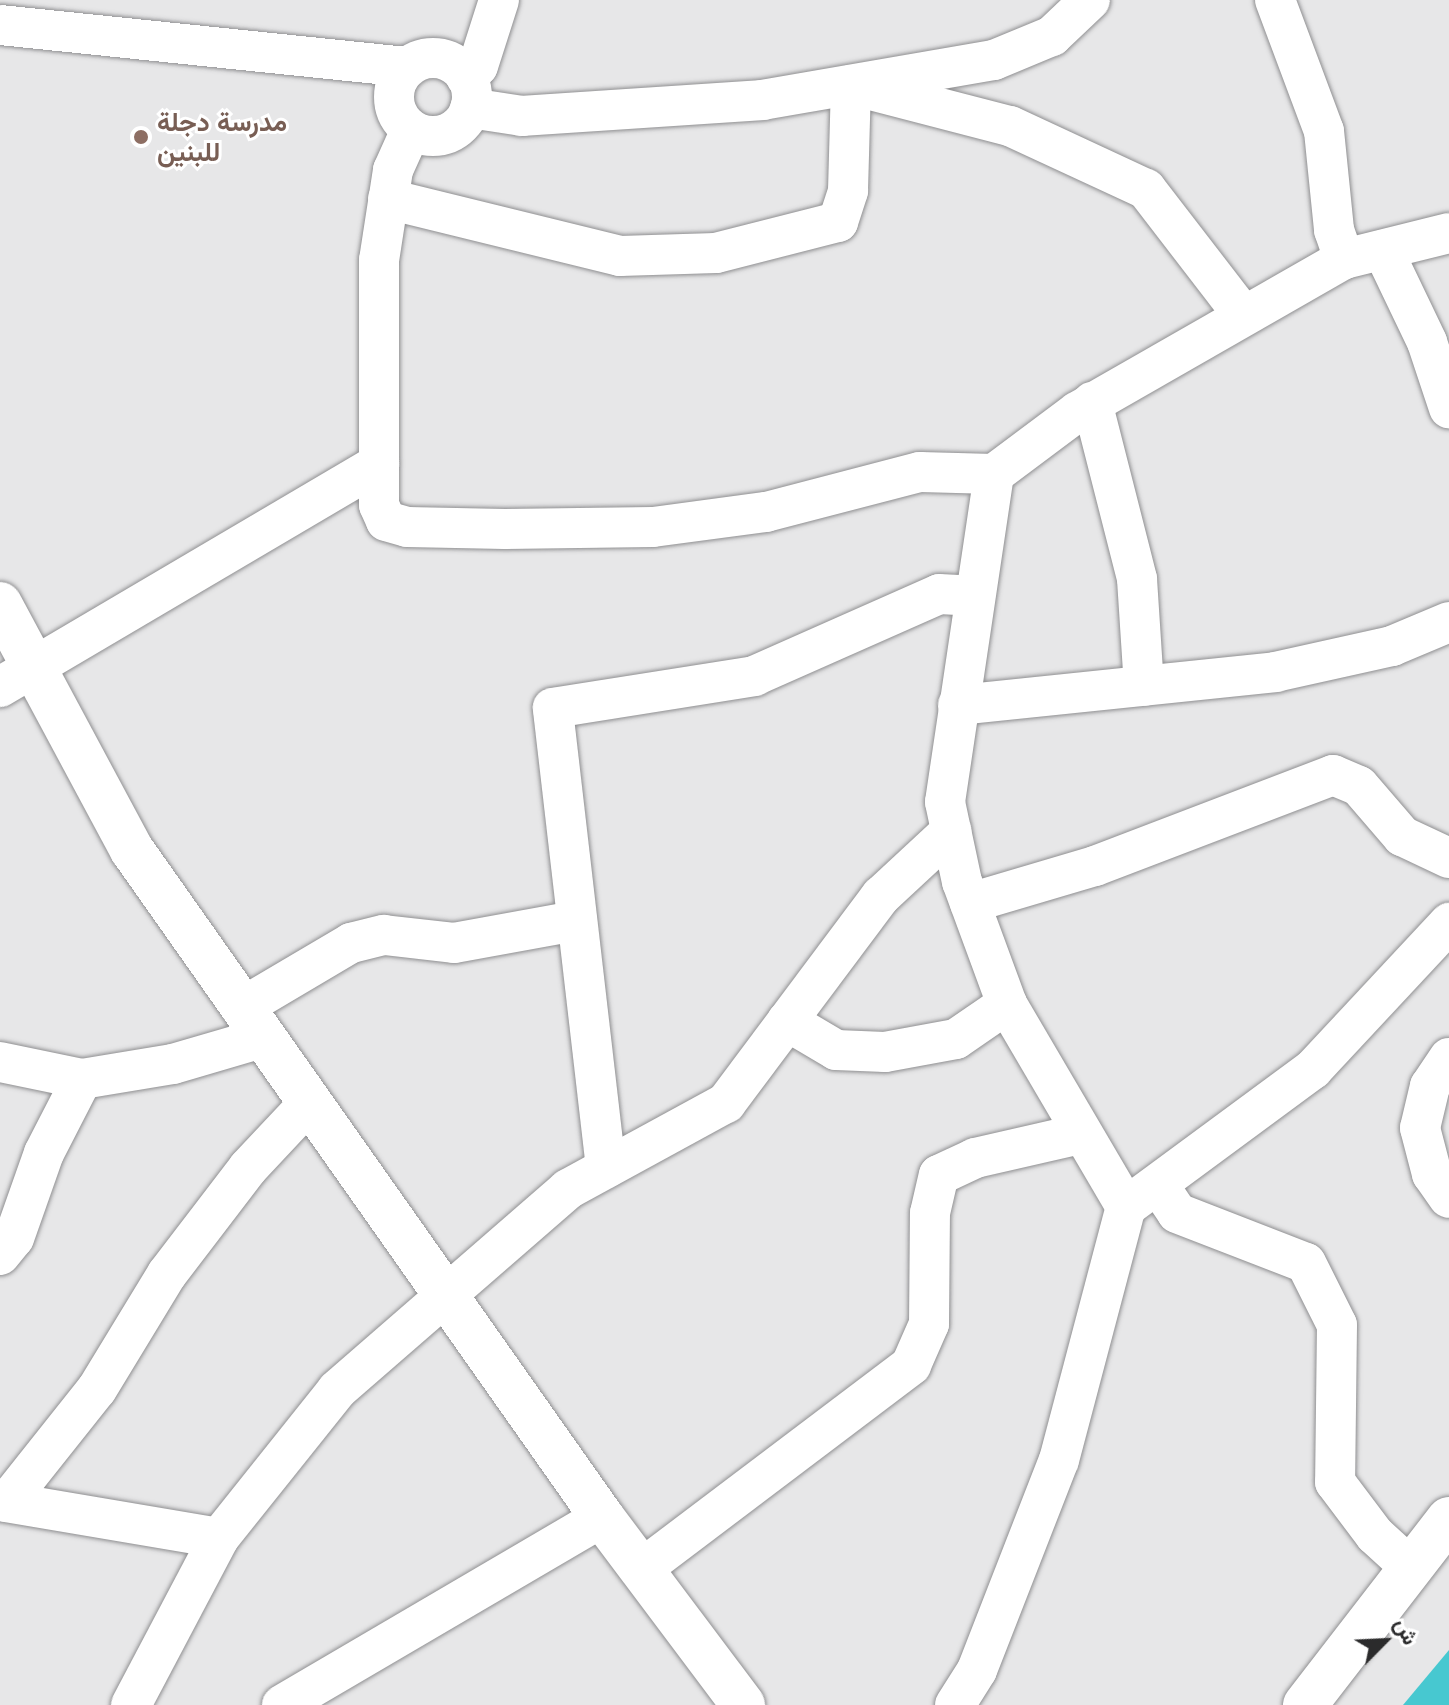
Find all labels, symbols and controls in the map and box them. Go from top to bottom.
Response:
place label: مدرسة دجلة للبنين [157,106,287,168]
marker: مدرسة دجلة للبنين [132,128,150,146]
north arrow [1345,1601,1425,1681]
text: ش [1389,1613,1425,1649]

